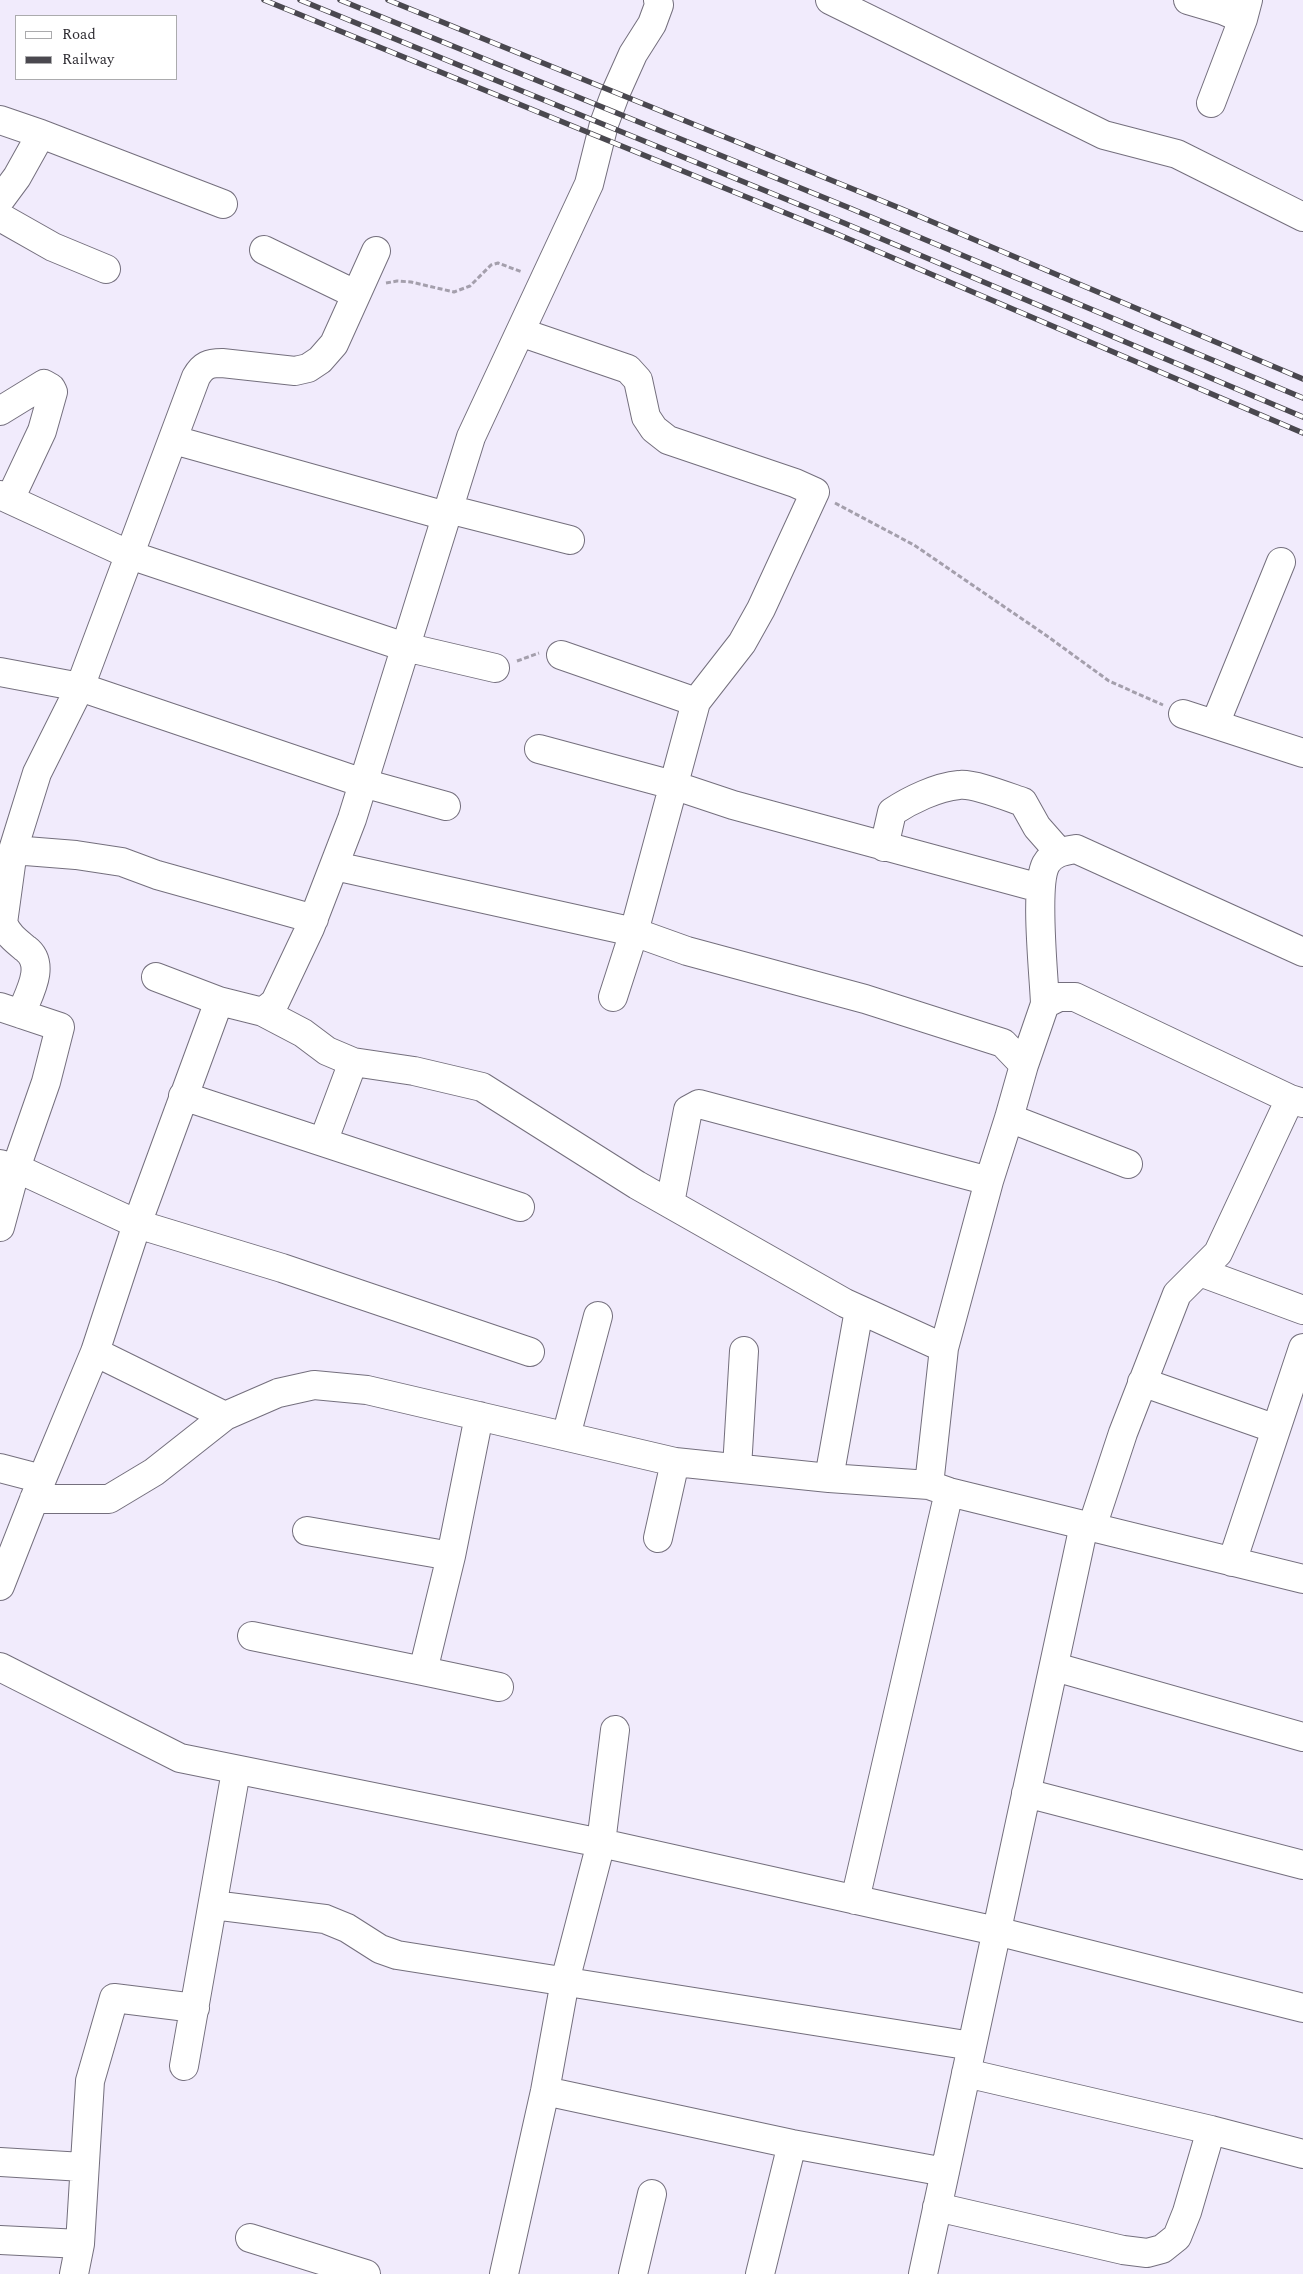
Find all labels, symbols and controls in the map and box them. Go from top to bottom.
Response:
legend [15,15,178,80]
text: Road [62,23,96,46]
text: Railway [62,48,114,71]

